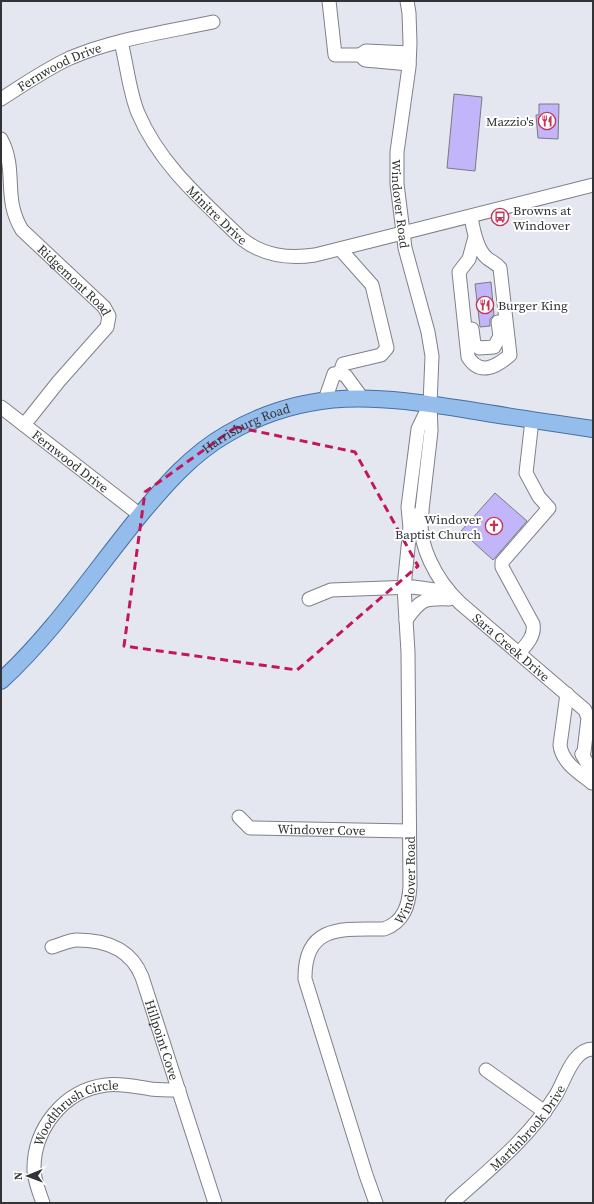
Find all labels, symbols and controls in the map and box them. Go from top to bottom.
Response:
street label: Fernwood Drive [14,39,104,95]
restaurant icon: Mazzio's [537,111,557,131]
place label: Mazzio's [486,113,534,130]
street label: Windover Road [388,159,414,250]
street label: Minitre Drive [183,182,251,249]
place label: Browns at Windover [513,202,572,234]
bus stop icon: Browns at Windover [490,207,510,227]
street label: Ridgemont Road [34,241,116,319]
restaurant icon: Burger King [475,295,495,315]
place label: Burger King [498,297,568,314]
street label: Harrisburg Road [198,399,292,457]
street label: Fernwood Drive [29,426,112,496]
place label: Windover Baptist Church [395,511,481,543]
church icon: Windover Baptist Church [484,516,504,536]
street label: Sara Creek Drive [469,609,554,685]
street label: Windover Cove [277,820,366,839]
street label: Windover Road [390,835,419,928]
street label: Hillpoint Cove [141,997,183,1082]
street label: Woodthrush Circle [29,1076,119,1148]
street label: Martinbrook Drive [486,1081,569,1174]
north arrow [8,1156,48,1196]
text: N [11,1172,26,1180]

